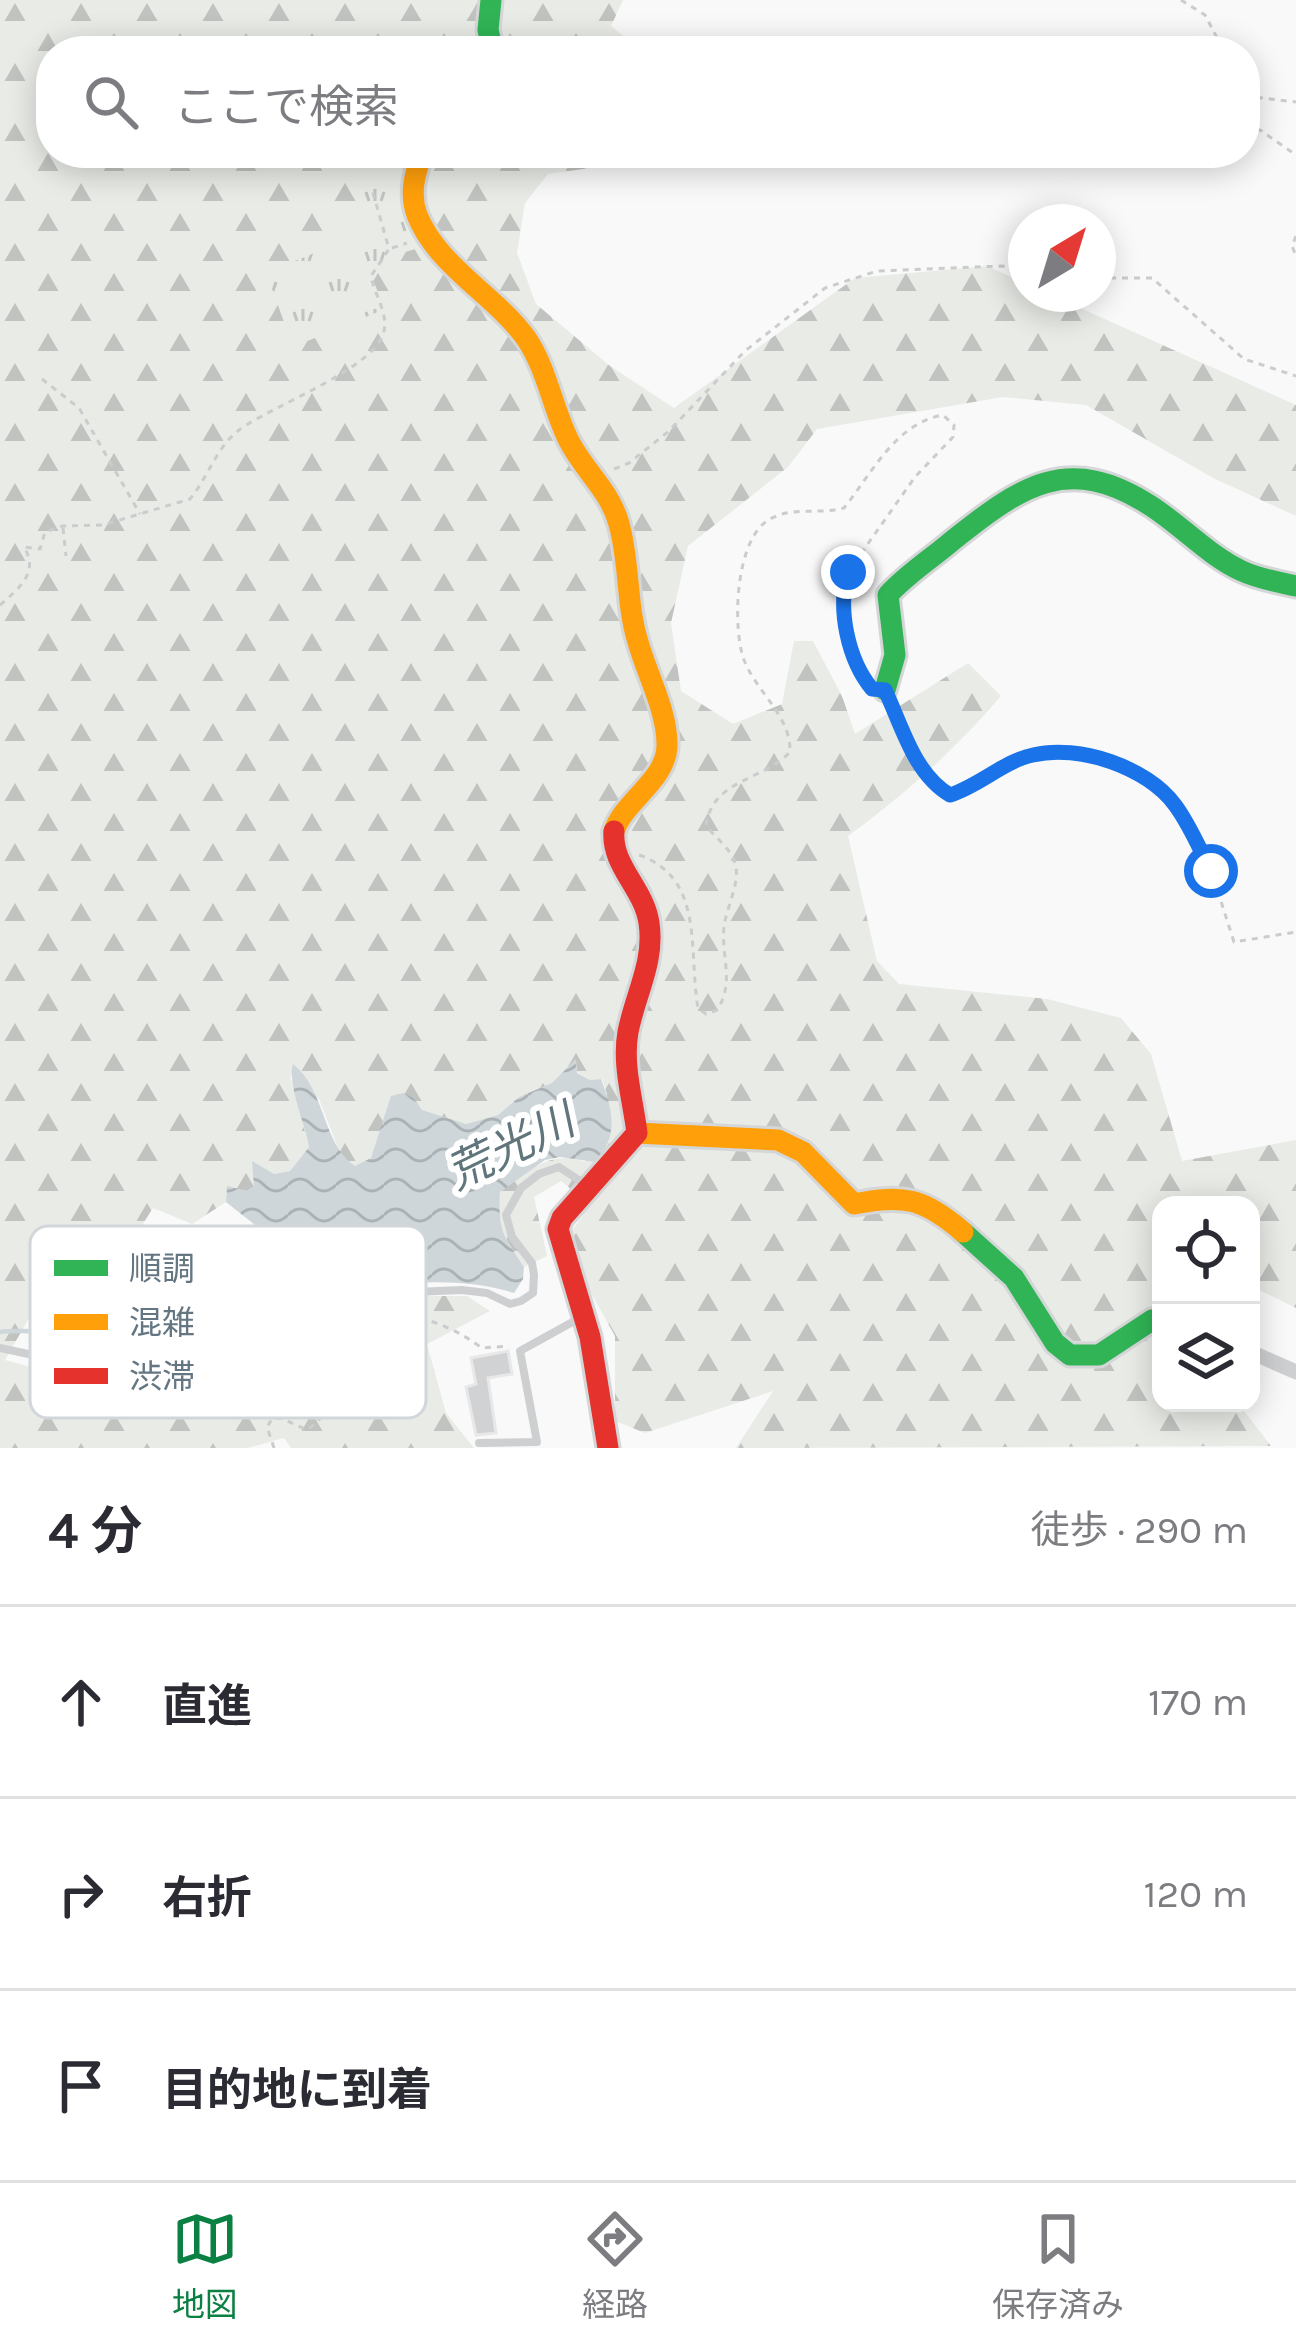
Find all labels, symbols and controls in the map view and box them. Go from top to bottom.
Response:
search box [36,36,1260,168]
icon: search [78,69,144,135]
text: ここで検索 [174,81,399,133]
north arrow [1008,204,1116,312]
route end [821,545,875,599]
route start [1184,844,1238,898]
water label: 荒光川 [438,1092,586,1200]
map controls [1152,1196,1260,1412]
button: locate [1152,1196,1260,1304]
legend [30,1226,426,1418]
text: 順調 [129,1250,195,1288]
text: 混雑 [129,1304,195,1342]
button: layers [1152,1304,1260,1412]
text: 渋滞 [129,1358,195,1396]
text: 4 分 [48,1501,142,1561]
text: 徒歩 · 290 m [1030,1507,1248,1553]
icon: ahead [48,1669,114,1735]
text: 170 m [1148,1679,1248,1725]
text: 直進 [162,1680,252,1732]
icon: right [48,1861,114,1927]
text: 120 m [1144,1871,1248,1917]
text: 右折 [162,1872,252,1924]
icon: arrive [48,2053,114,2119]
text: 目的地に到着 [162,2064,432,2116]
tab: 地図 [172,2206,238,2326]
tab: 経路 [582,2206,648,2326]
tab: 保存済み [992,2206,1124,2326]

